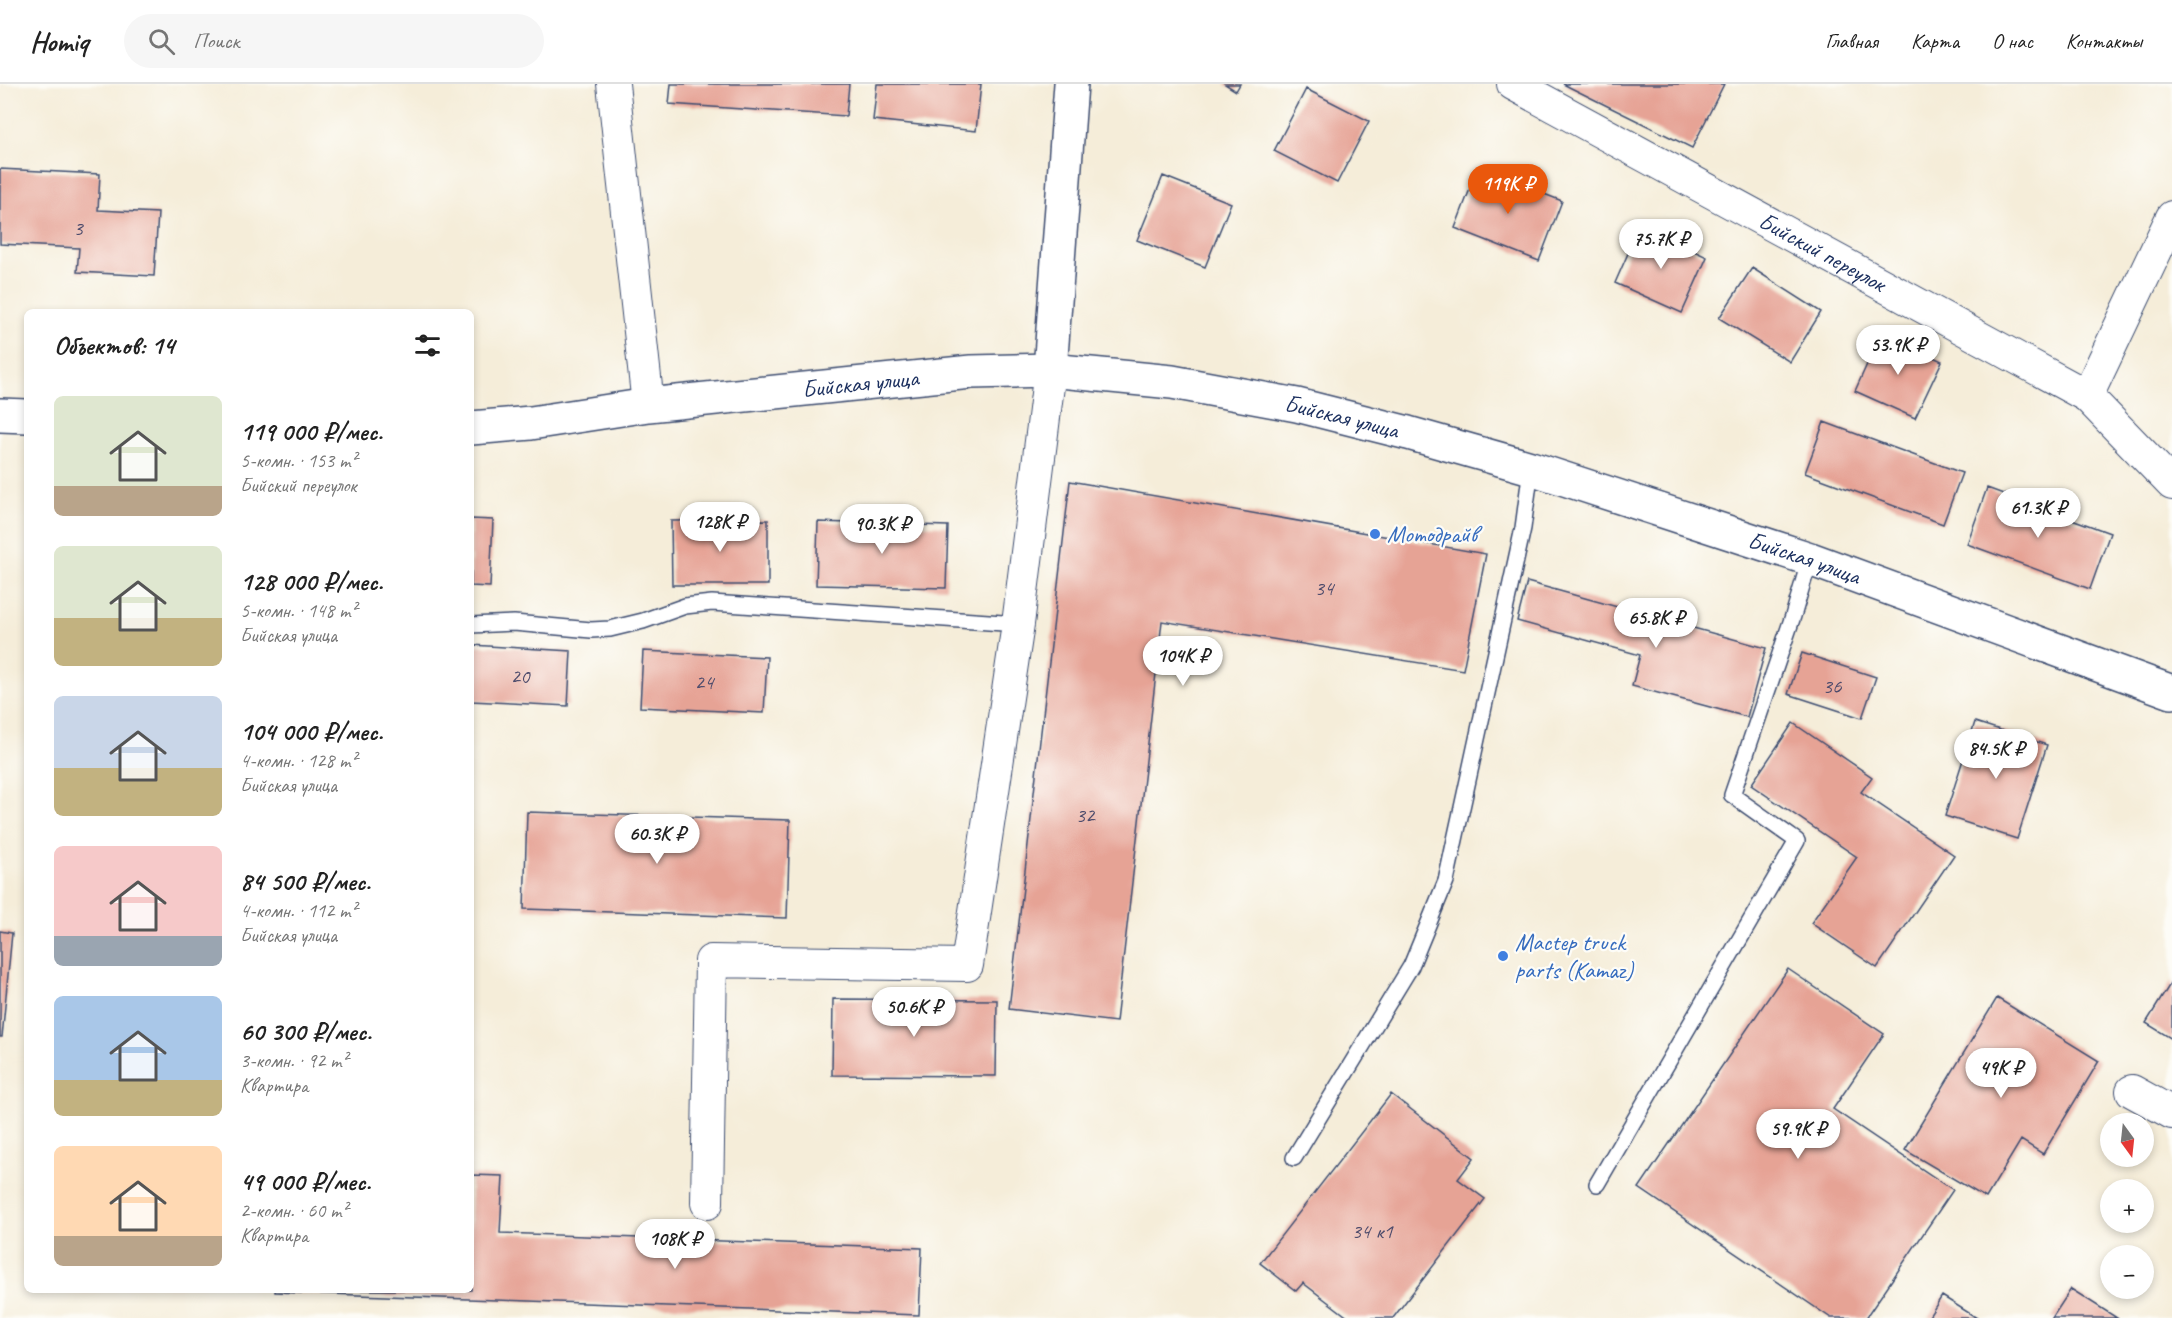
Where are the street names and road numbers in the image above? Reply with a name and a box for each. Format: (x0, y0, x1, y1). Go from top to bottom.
street label: Бийский переулок (1754, 206, 1893, 300)
street label: Бийская улица (801, 362, 921, 404)
street label: Бийская улица (1282, 388, 1403, 445)
street label: Бийская улица (1744, 525, 1866, 592)

